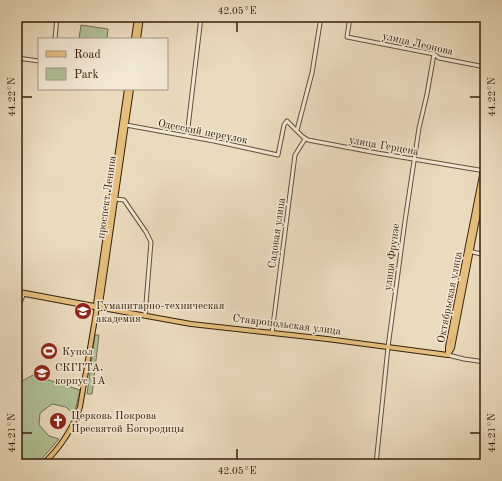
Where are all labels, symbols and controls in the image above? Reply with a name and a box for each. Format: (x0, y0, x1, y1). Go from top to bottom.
text: 42.05°E (218, 6, 256, 16)
street label: улица Леонова (381, 31, 455, 58)
legend (38, 38, 168, 90)
text: Road (74, 49, 101, 61)
text: Park (74, 69, 99, 81)
text: 44.22°N (7, 77, 17, 117)
text: 44.22°N (487, 77, 497, 117)
street label: Одесский переулок (157, 118, 249, 147)
street label: улица Герцена (348, 135, 420, 158)
street label: проспект Ленина (96, 154, 119, 240)
street label: Садовая улица (267, 197, 288, 269)
street label: улица Фрунзе (383, 223, 402, 291)
street label: Октябрьская улица (436, 250, 465, 344)
school or university icon: Гуманитарно-техническая академия (73, 301, 93, 321)
place label: Гуманитарно-техническая академия (96, 301, 225, 325)
street label: Ставропольская улица (232, 313, 342, 338)
sports icon: Купол (39, 341, 59, 361)
place label: Купол (62, 347, 93, 358)
school or university icon: СКГГТА, корпус 1А (32, 363, 52, 383)
place label: СКГГТА, корпус 1А (55, 363, 106, 387)
church icon: Церковь Покрова Пресвятой Богородицы (48, 411, 68, 431)
place label: Церковь Покрова Пресвятой Богородицы (71, 411, 184, 435)
text: 44.21°N (7, 413, 17, 453)
text: 44.21°N (487, 413, 497, 453)
text: 42.05°E (218, 466, 256, 476)

